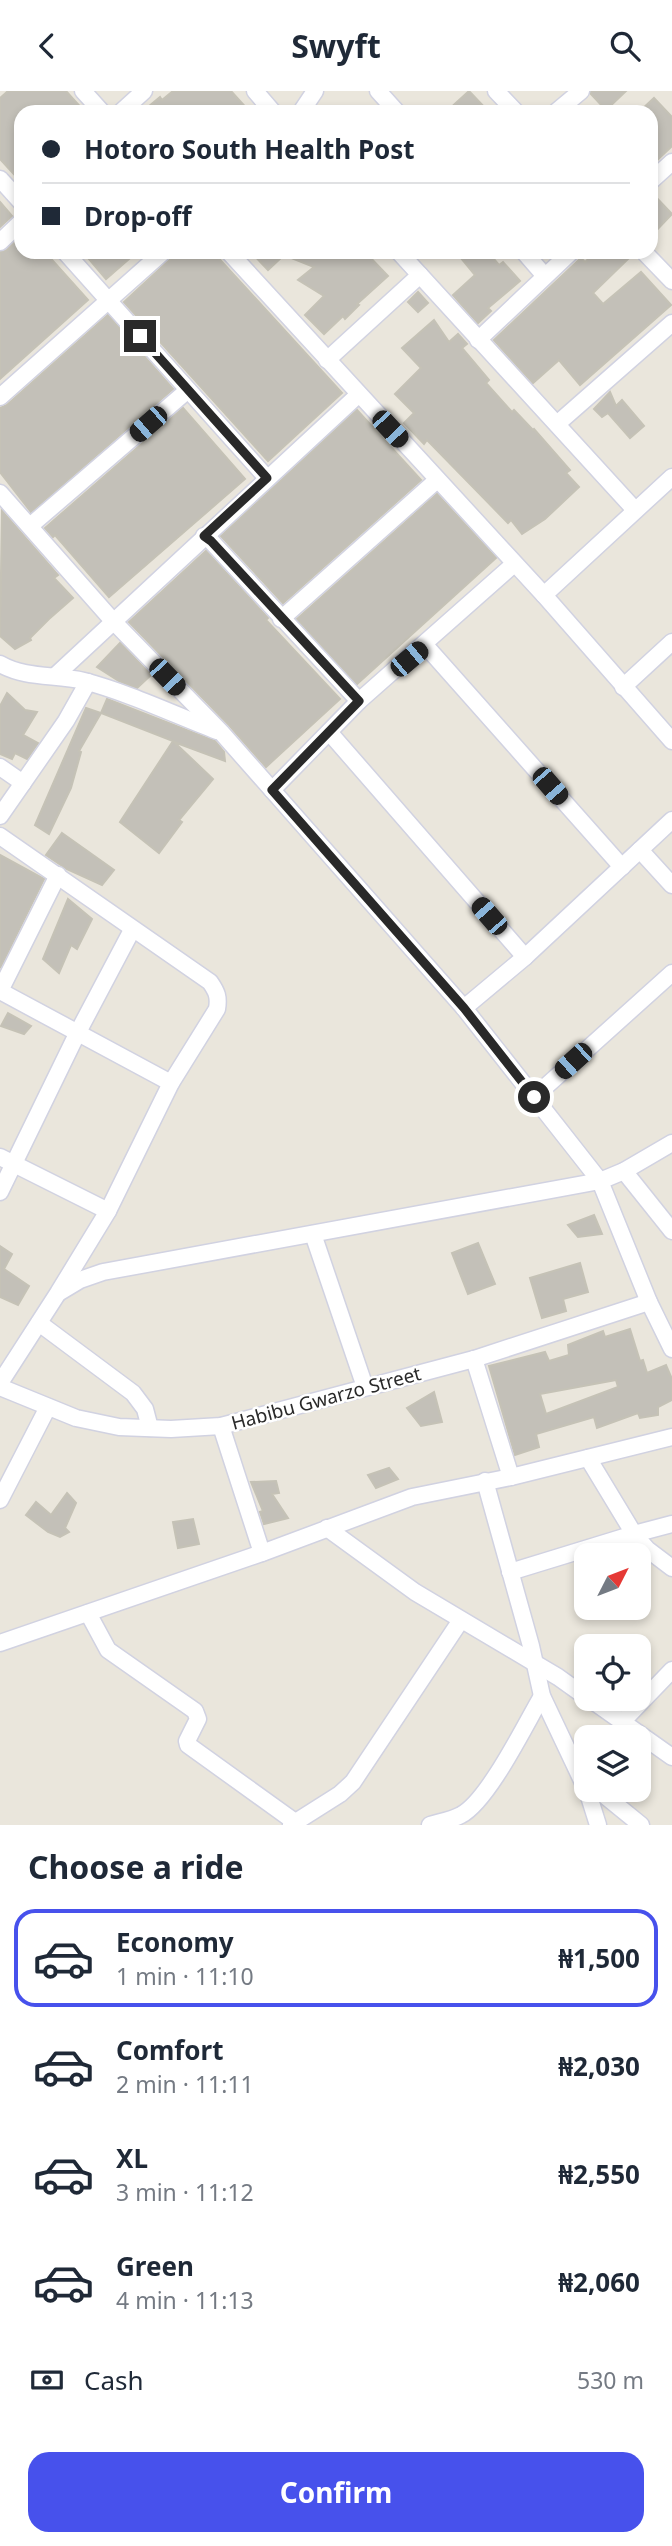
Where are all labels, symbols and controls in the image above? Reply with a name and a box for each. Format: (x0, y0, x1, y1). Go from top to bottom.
text: Swyft (291, 24, 381, 67)
icon: back (28, 27, 66, 65)
icon: search (606, 27, 644, 65)
text: Hotoro South Health Post (84, 131, 415, 167)
text: Drop-off (84, 198, 191, 234)
route end (124, 320, 156, 352)
car (126, 402, 171, 446)
car (368, 406, 413, 452)
car (387, 637, 432, 681)
car (145, 655, 190, 699)
car (529, 763, 572, 809)
car (468, 893, 511, 939)
car (551, 1039, 596, 1083)
route start (518, 1081, 550, 1113)
street label: Habibu Gwarzo Street (228, 1360, 424, 1436)
north arrow (574, 1543, 651, 1621)
map controls (574, 1543, 651, 1802)
button: locate (574, 1634, 651, 1711)
button: layers (574, 1725, 651, 1802)
text: Choose a ride (28, 1845, 244, 1888)
text: Economy (116, 1924, 234, 1960)
icon: car (32, 1927, 95, 1990)
text: ₦1,500 (558, 1940, 640, 1976)
text: 1 min · 11:10 (116, 1960, 254, 1992)
text: Comfort (116, 2032, 224, 2068)
icon: car (32, 2035, 95, 2098)
text: ₦2,030 (558, 2048, 640, 2084)
text: 2 min · 11:11 (116, 2068, 254, 2100)
text: XL (116, 2140, 148, 2176)
icon: car (32, 2143, 95, 2206)
text: ₦2,550 (558, 2156, 640, 2192)
text: 3 min · 11:12 (116, 2176, 254, 2208)
text: Green (116, 2248, 194, 2284)
icon: car (32, 2251, 95, 2314)
text: ₦2,060 (558, 2264, 640, 2300)
text: 4 min · 11:13 (116, 2284, 254, 2316)
icon: cash (28, 2361, 66, 2399)
text: Cash (84, 2362, 144, 2398)
text: 530 m (577, 2364, 644, 2396)
button: Confirm (28, 2452, 644, 2532)

